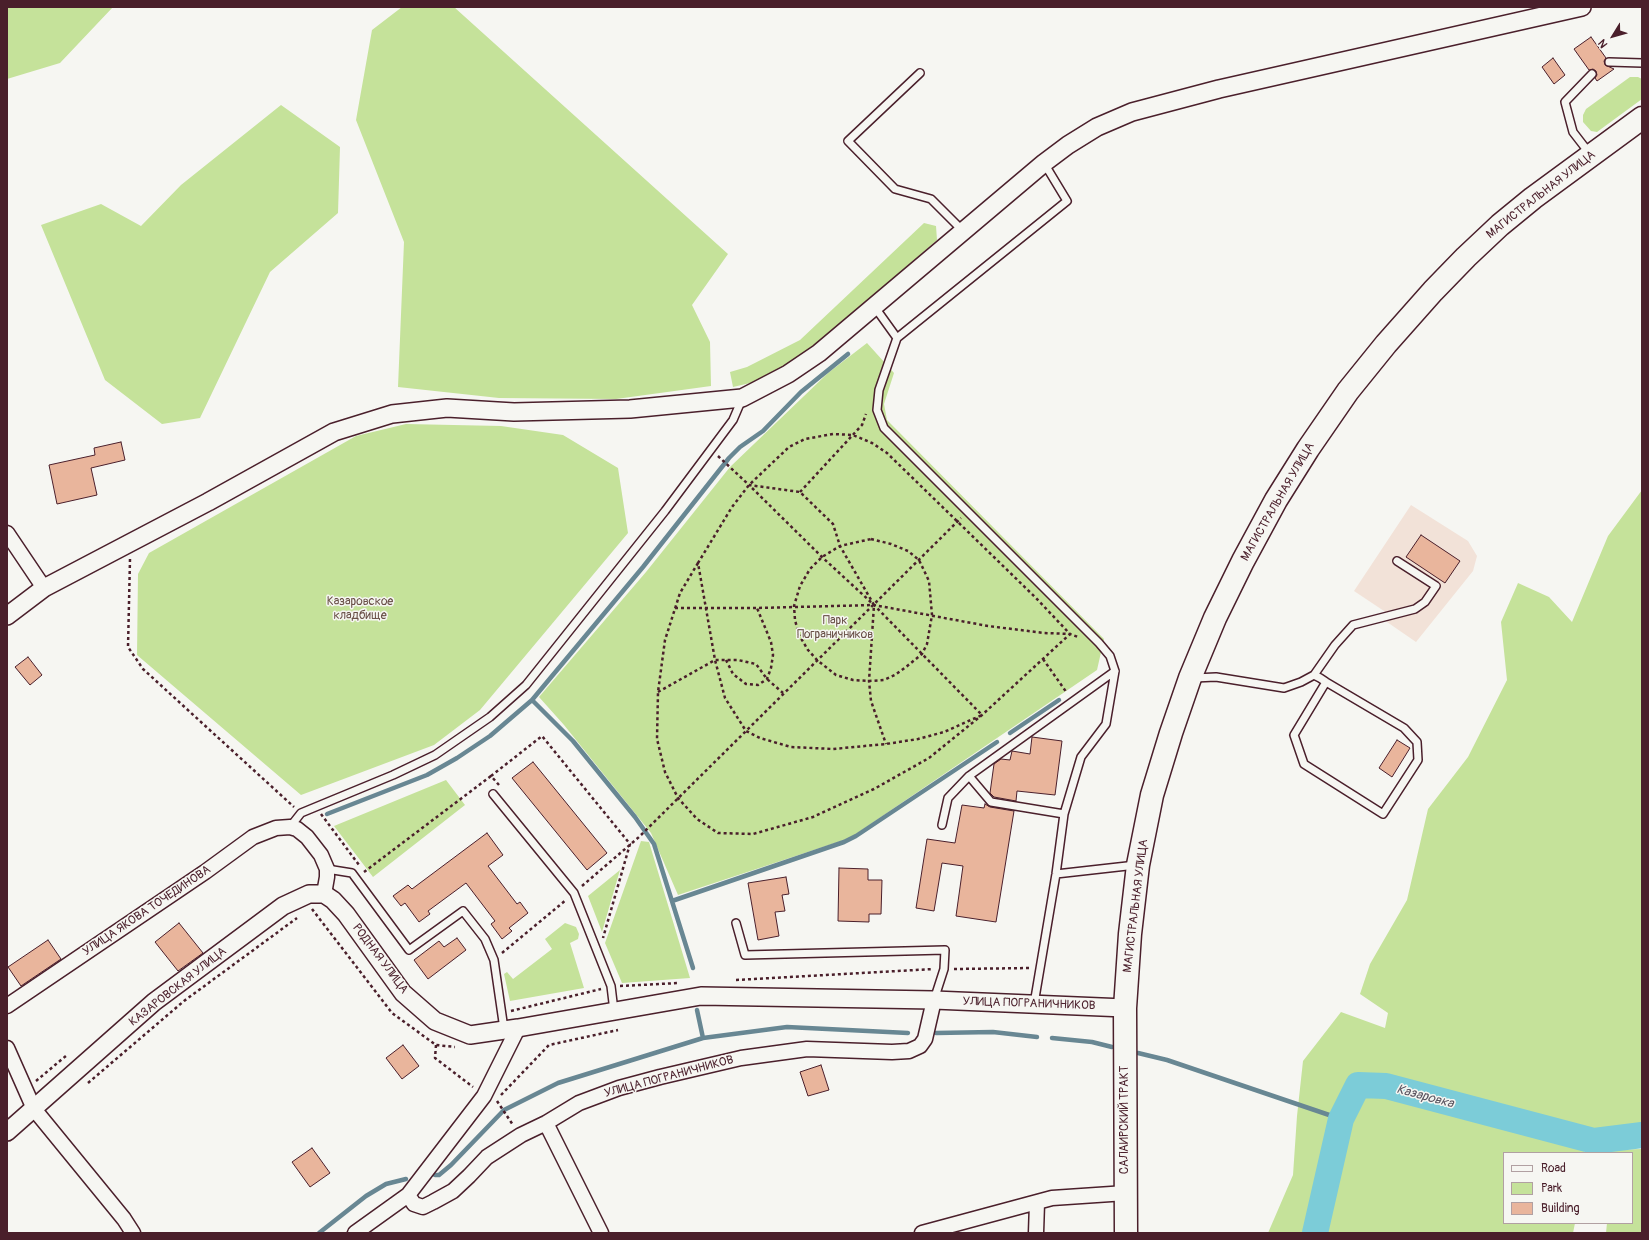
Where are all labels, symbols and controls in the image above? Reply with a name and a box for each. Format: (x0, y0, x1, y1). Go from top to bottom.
north arrow (1593, 16, 1633, 56)
text: N (1596, 37, 1610, 50)
street label: МАГИСТРАЛЬНАЯ УЛИЦА (1484, 148, 1598, 242)
street label: МАГИСТРАЛЬНАЯ УЛИЦА (1238, 440, 1318, 564)
park label: Казаровское кладбище (327, 595, 393, 623)
park label: Парк Пограничников (797, 614, 873, 642)
street label: МАГИСТРАЛЬНАЯ УЛИЦА (1121, 838, 1151, 974)
street label: УЛИЦА ЯКОВА ТОЧЕДИНОВА (80, 863, 214, 959)
street label: РОДНАЯ УЛИЦА (349, 921, 411, 997)
street label: КАЗАРОВСКАЯ УЛИЦА (126, 945, 230, 1029)
street label: УЛИЦА ПОГРАНИЧНИКОВ (962, 994, 1096, 1014)
street label: УЛИЦА ПОГРАНИЧНИКОВ (603, 1053, 735, 1101)
street label: САЛАИРСКИЙ ТРАКТ (1118, 1066, 1132, 1174)
water label: Казаровка (1395, 1082, 1455, 1112)
legend (1503, 1152, 1633, 1224)
text: Road (1541, 1161, 1566, 1176)
text: Park (1541, 1181, 1562, 1196)
text: Building (1541, 1201, 1580, 1216)

